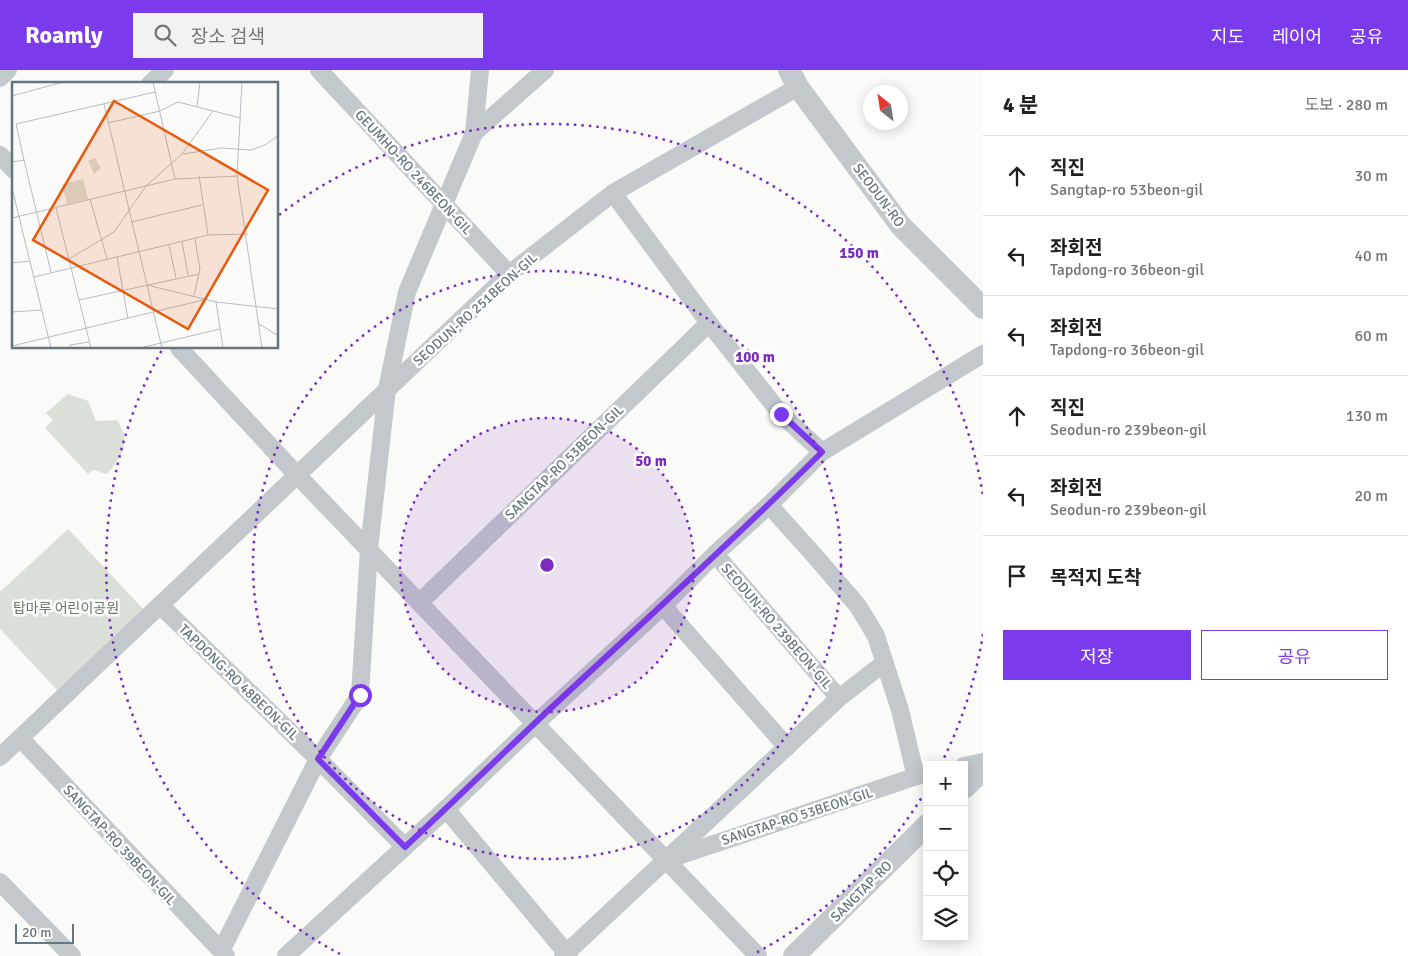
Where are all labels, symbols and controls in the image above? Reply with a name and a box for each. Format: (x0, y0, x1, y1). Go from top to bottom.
search box (133, 13, 483, 58)
text: Roamly (25, 20, 103, 50)
icon: search (151, 21, 179, 49)
text: 장소 검색 (191, 25, 265, 49)
text: 지도 (1211, 26, 1244, 48)
text: 레이어 (1272, 26, 1322, 48)
text: 공유 (1350, 26, 1383, 48)
inset map (12, 82, 279, 349)
north arrow (863, 85, 908, 130)
text: 4 분 (1003, 92, 1038, 118)
text: 도보 · 280 m (1304, 95, 1388, 115)
street label: GEUMHO-RO 246BEON-GIL (351, 106, 476, 238)
text: 직진 (1050, 156, 1085, 180)
street label: SEODUN-RO (849, 160, 908, 230)
icon: ahead (1003, 162, 1031, 190)
text: 30 m (1354, 166, 1388, 186)
text: Sangtap-ro 53beon-gil (1050, 180, 1203, 200)
text: 좌회전 (1050, 236, 1102, 260)
icon: left (1003, 242, 1031, 270)
text: 150 m (839, 244, 879, 262)
text: 40 m (1354, 246, 1388, 266)
street label: SEODUN-RO 251BEON-GIL (410, 249, 541, 370)
text: Tapdong-ro 36beon-gil (1050, 260, 1204, 280)
text: 좌회전 (1050, 316, 1102, 340)
icon: left (1003, 322, 1031, 350)
text: 60 m (1354, 326, 1388, 346)
text: Tapdong-ro 36beon-gil (1050, 340, 1204, 360)
text: 100 m (735, 348, 775, 366)
text: 직진 (1050, 396, 1085, 420)
street label: SANGTAP-RO 53BEON-GIL (502, 401, 627, 523)
icon: ahead (1003, 402, 1031, 430)
route end (770, 403, 793, 426)
text: 130 m (1346, 406, 1388, 426)
text: Seodun-ro 239beon-gil (1050, 420, 1207, 440)
text: 50 m (635, 452, 667, 470)
text: 좌회전 (1050, 476, 1102, 500)
icon: left (1003, 482, 1031, 510)
text: 20 m (1354, 486, 1388, 506)
text: Seodun-ro 239beon-gil (1050, 500, 1207, 520)
centre of rings (538, 556, 556, 574)
street label: SEODUN-RO 239BEON-GIL (717, 560, 836, 693)
icon: arrive (1003, 562, 1031, 590)
text: 목적지 도착 (1050, 566, 1142, 590)
park label: 탑마루 어린이공원 (13, 600, 119, 617)
street label: TAPDONG-RO 48BEON-GIL (175, 621, 302, 744)
button: 저장 (1003, 630, 1191, 680)
button: 공유 (1201, 630, 1388, 680)
route start (349, 684, 372, 707)
map controls (923, 761, 968, 941)
button: + (923, 761, 968, 806)
street label: SANGTAP-RO 39BEON-GIL (60, 782, 180, 909)
street label: SANGTAP-RO 53BEON-GIL (719, 784, 875, 849)
button: − (923, 806, 968, 851)
button: locate (923, 851, 968, 896)
street label: SANGTAP-RO (827, 857, 896, 926)
button: layers (923, 896, 968, 941)
scale bar (15, 921, 74, 944)
text: 20 m (22, 924, 51, 941)

